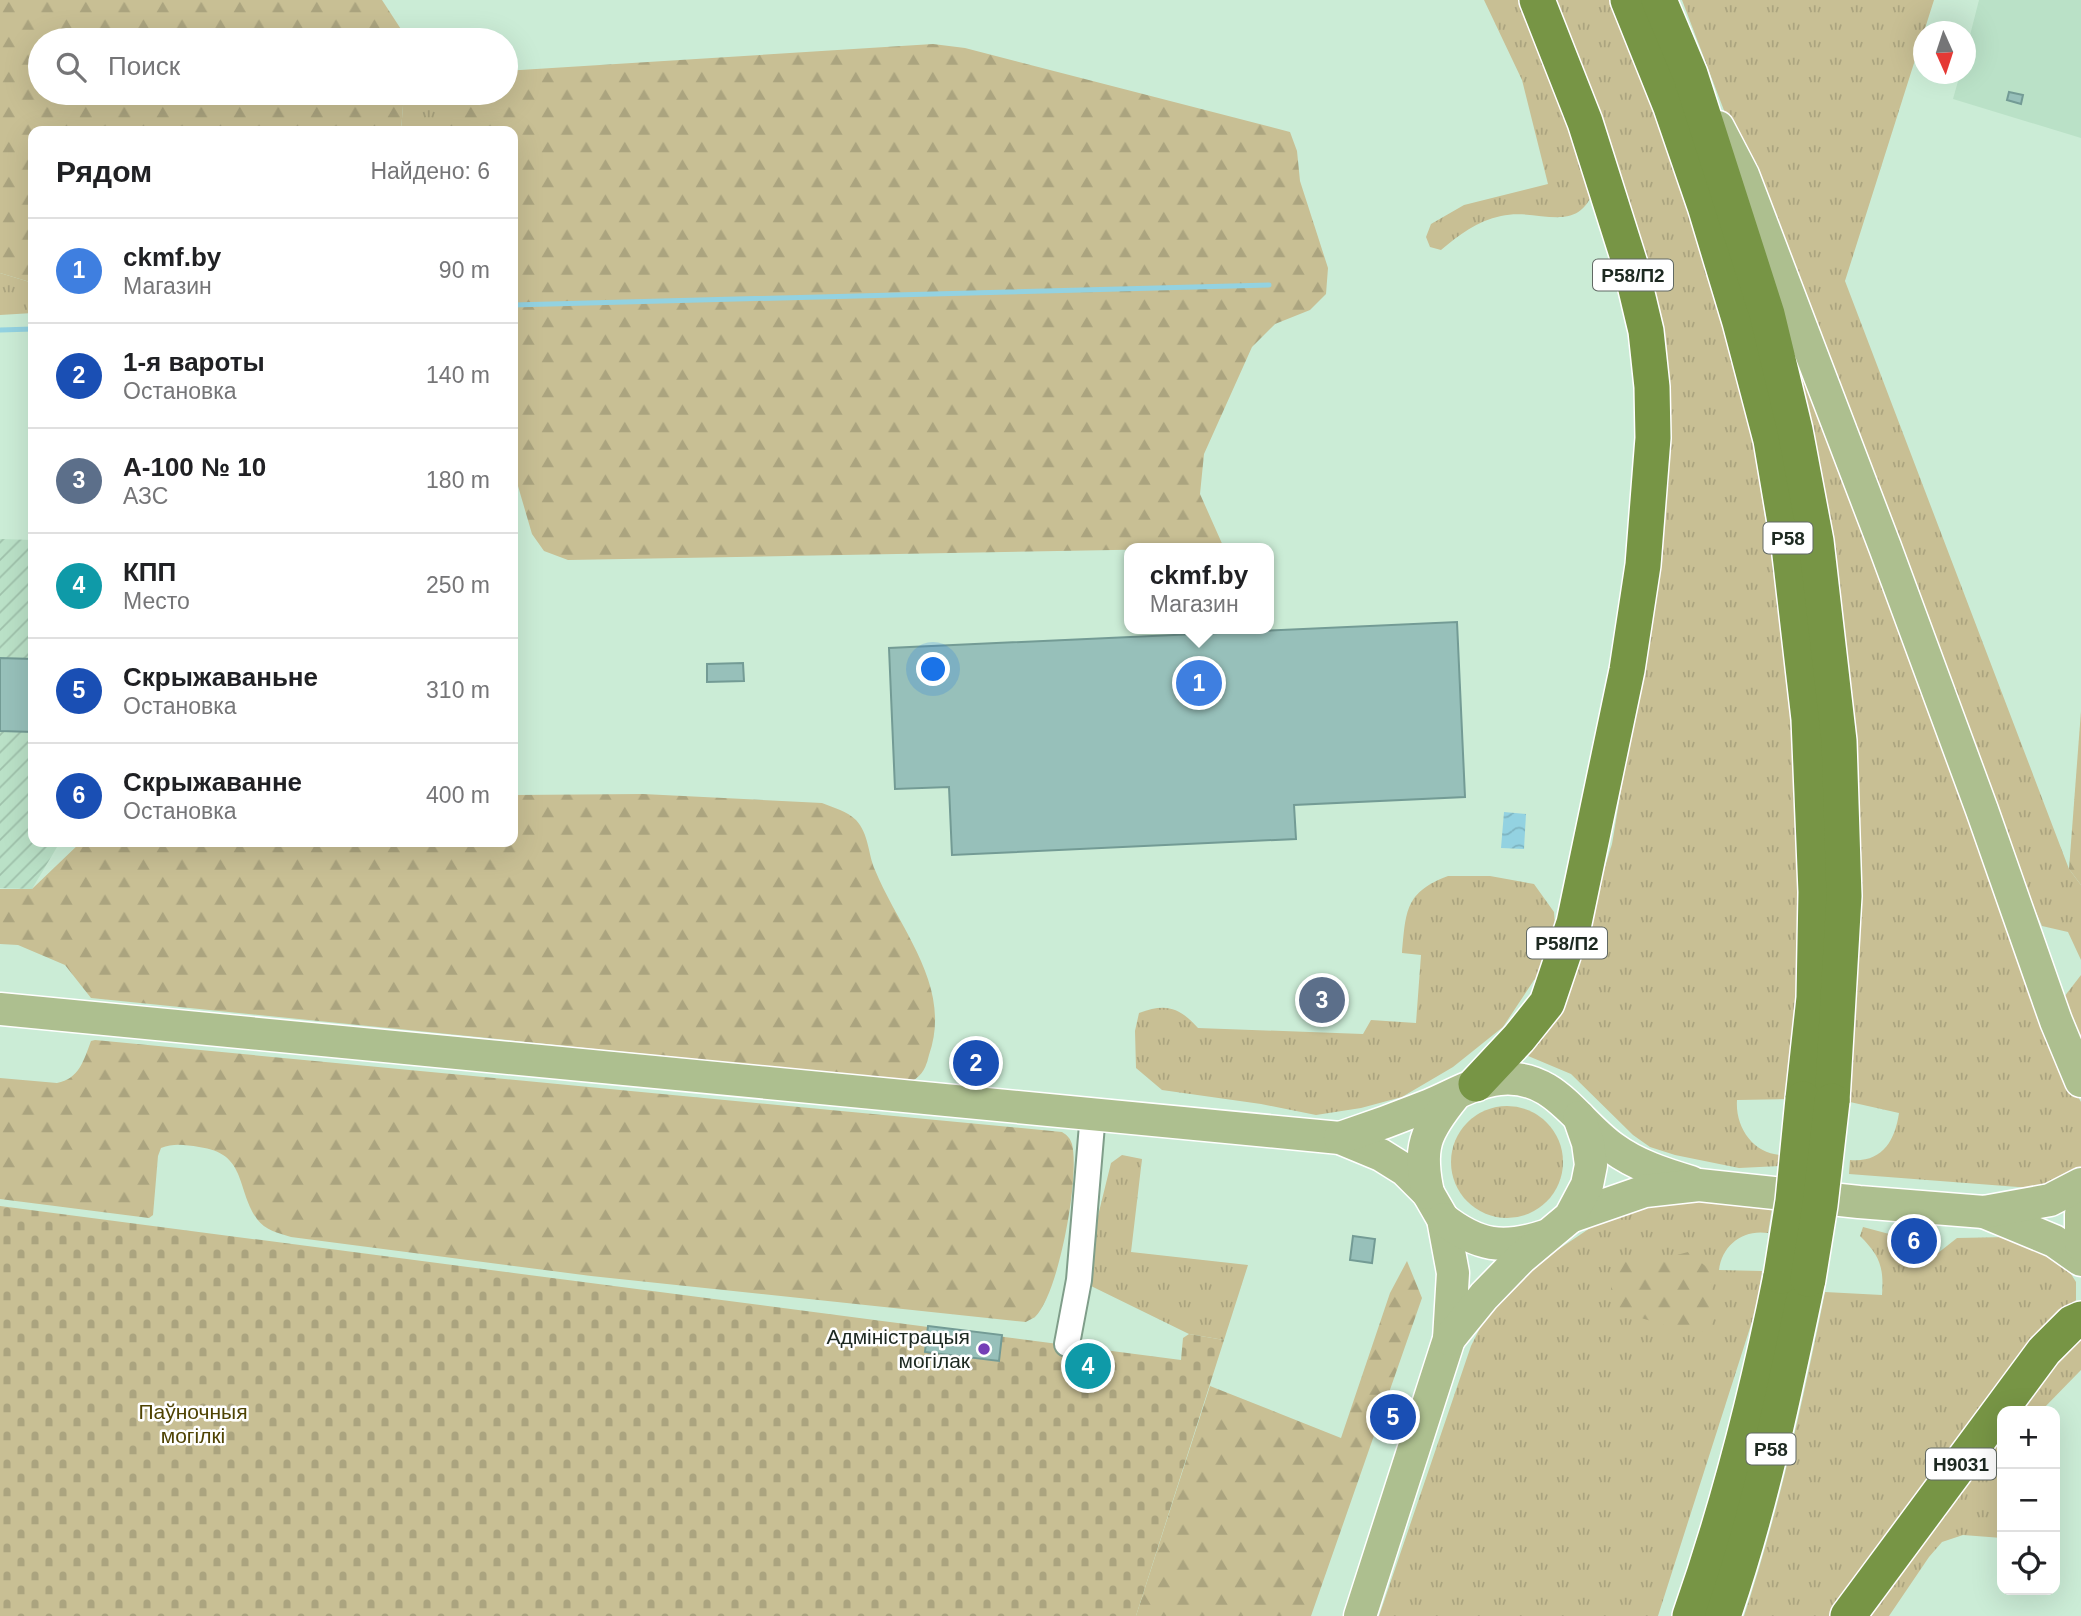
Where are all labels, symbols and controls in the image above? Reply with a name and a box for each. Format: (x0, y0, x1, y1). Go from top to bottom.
north arrow (1913, 21, 1976, 84)
search box (28, 28, 518, 105)
icon: search (52, 48, 90, 86)
text: Поиск (108, 51, 180, 81)
text: Рядом (56, 155, 152, 188)
text: Найдено: 6 (370, 158, 490, 184)
text: ckmf.by (123, 242, 221, 272)
text: 1 (73, 257, 85, 283)
text: 90 m (439, 257, 490, 283)
road number: Р58/П2 (1593, 260, 1673, 290)
text: Магазин (123, 273, 212, 299)
text: 1-я вароты (123, 347, 265, 377)
text: 2 (73, 362, 85, 388)
text: 140 m (426, 362, 490, 388)
text: Остановка (123, 378, 237, 404)
text: А-100 № 10 (123, 452, 266, 482)
text: 3 (73, 467, 85, 493)
text: 180 m (426, 467, 490, 493)
text: АЗС (123, 483, 168, 509)
road number: Р58 (1764, 523, 1812, 554)
popup (1124, 543, 1274, 634)
text: КПП (123, 557, 176, 587)
text: ckmf.by (1150, 560, 1248, 590)
text: 4 (73, 572, 85, 598)
text: 250 m (426, 572, 490, 598)
text: Место (123, 588, 190, 614)
text: Магазин (1150, 591, 1239, 617)
your location (916, 652, 950, 686)
pin: 1 (1176, 657, 1222, 709)
text: Скрыжаваньне (123, 662, 318, 692)
text: 5 (73, 677, 85, 703)
text: 310 m (426, 677, 490, 703)
text: Остановка (123, 693, 237, 719)
text: Скрыжаванне (123, 767, 302, 797)
text: 6 (73, 782, 85, 808)
text: 400 m (426, 782, 490, 808)
text: Остановка (123, 798, 237, 824)
road number: Р58/П2 (1527, 928, 1607, 959)
pin: 3 (1299, 974, 1345, 1026)
pin: 2 (953, 1037, 999, 1089)
pin: 6 (1891, 1215, 1937, 1267)
place label: Адміністрацыя могілак (826, 1325, 971, 1372)
pin: 4 (1065, 1340, 1111, 1392)
marker: Адміністрацыя могілак (976, 1341, 992, 1357)
pin: 5 (1370, 1391, 1416, 1443)
park label: Паўночныя могілкі (138, 1400, 248, 1447)
map controls (1997, 1406, 2060, 1595)
button: + (1997, 1406, 2060, 1469)
road number: Р58 (1746, 1434, 1796, 1464)
road number: Н9031 (1926, 1448, 1996, 1480)
button: − (1997, 1469, 2060, 1532)
button: locate (1997, 1532, 2060, 1595)

